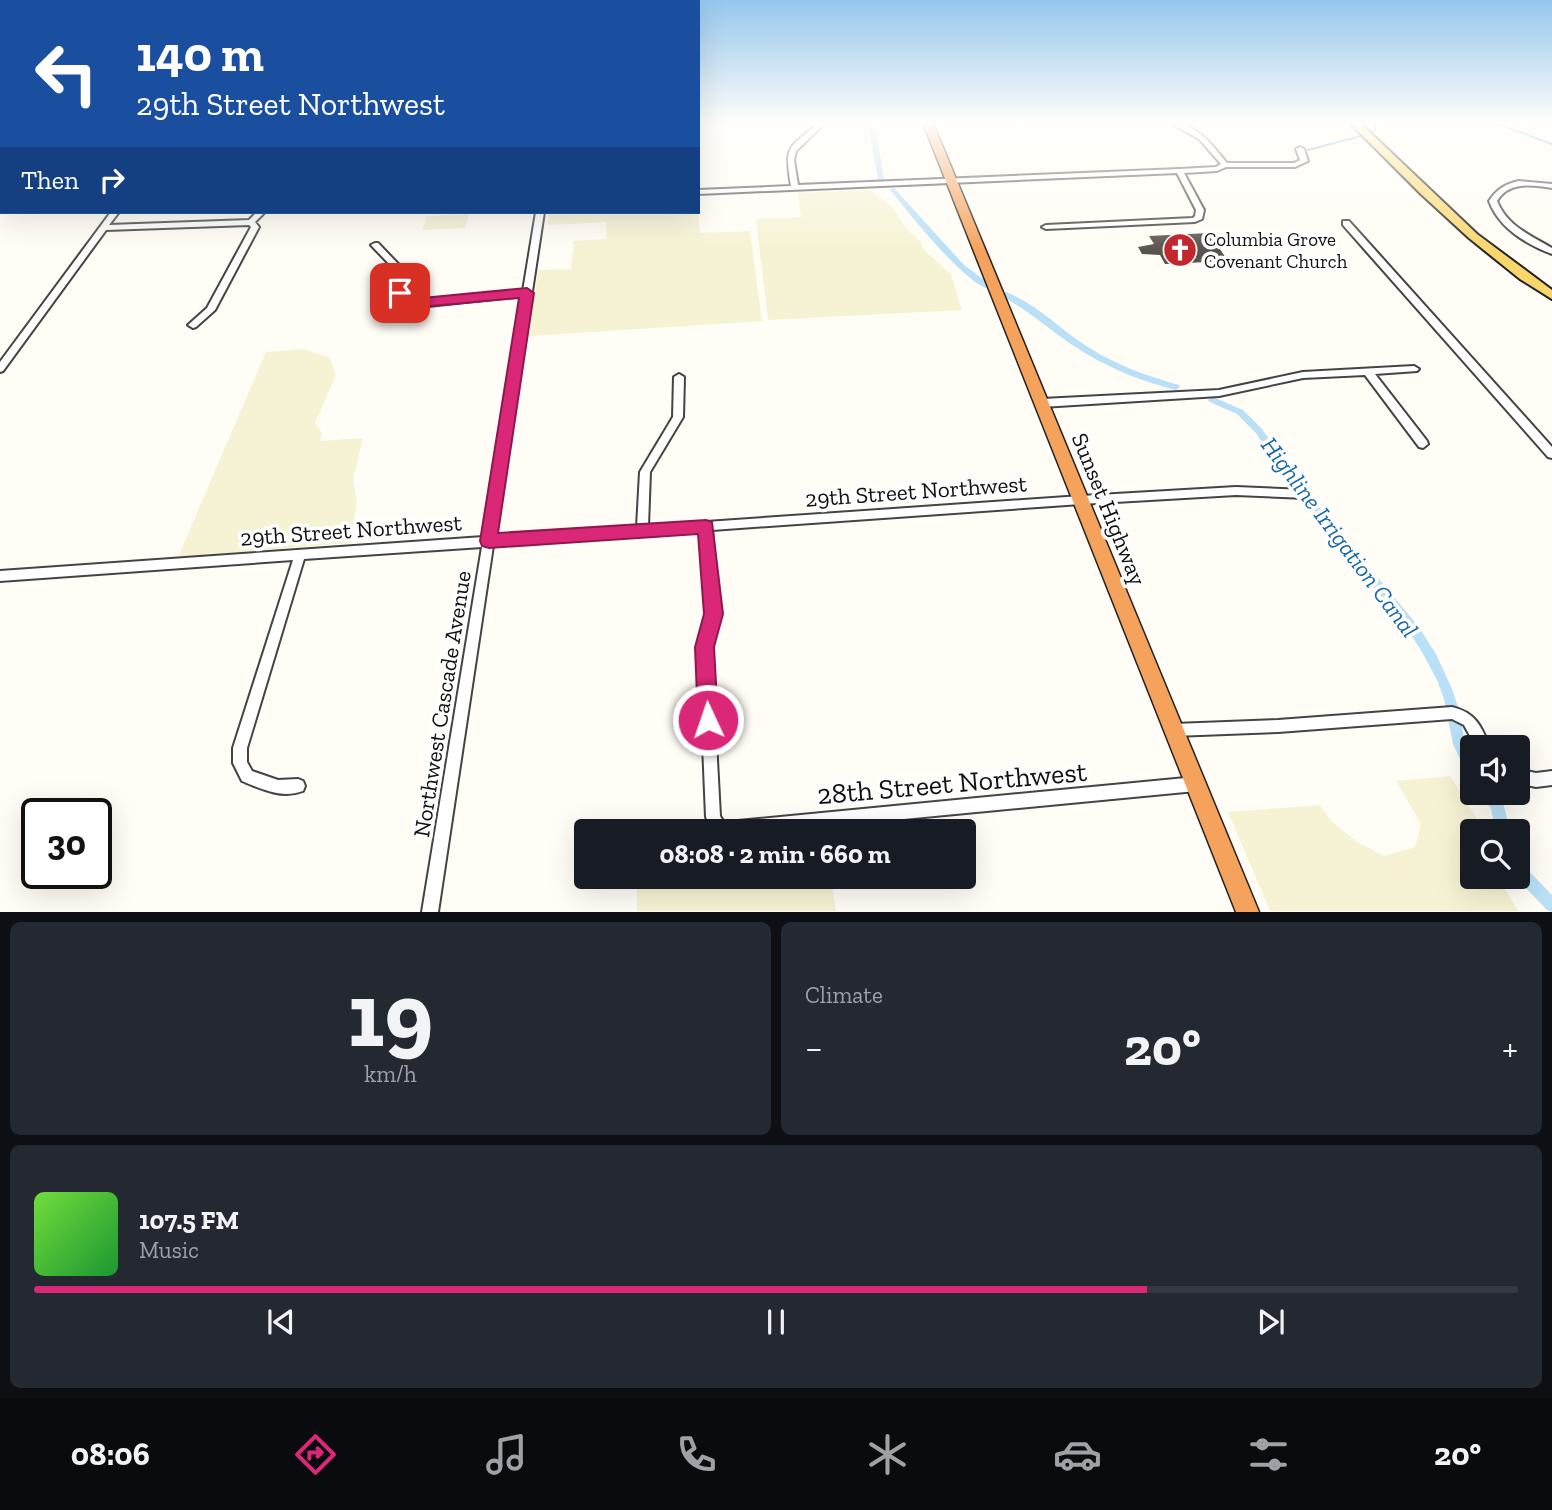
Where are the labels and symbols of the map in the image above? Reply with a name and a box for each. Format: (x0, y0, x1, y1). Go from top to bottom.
place label: Columbia Grove Covenant Church (1204, 228, 1348, 273)
church icon: Columbia Grove Covenant Church (1161, 231, 1199, 269)
pin (370, 263, 430, 323)
street label: Sunset Highway (1066, 429, 1152, 589)
water label: Highline Irrigation Canal (1255, 431, 1425, 643)
street label: 29th Street Northwest (804, 469, 1028, 513)
street label: 29th Street Northwest (239, 508, 463, 552)
street label: Northwest Cascade Avenue (407, 569, 477, 839)
position arrow (671, 683, 745, 757)
street label: 28th Street Northwest (816, 755, 1089, 811)
speed limit sign: 30 (21, 798, 112, 889)

